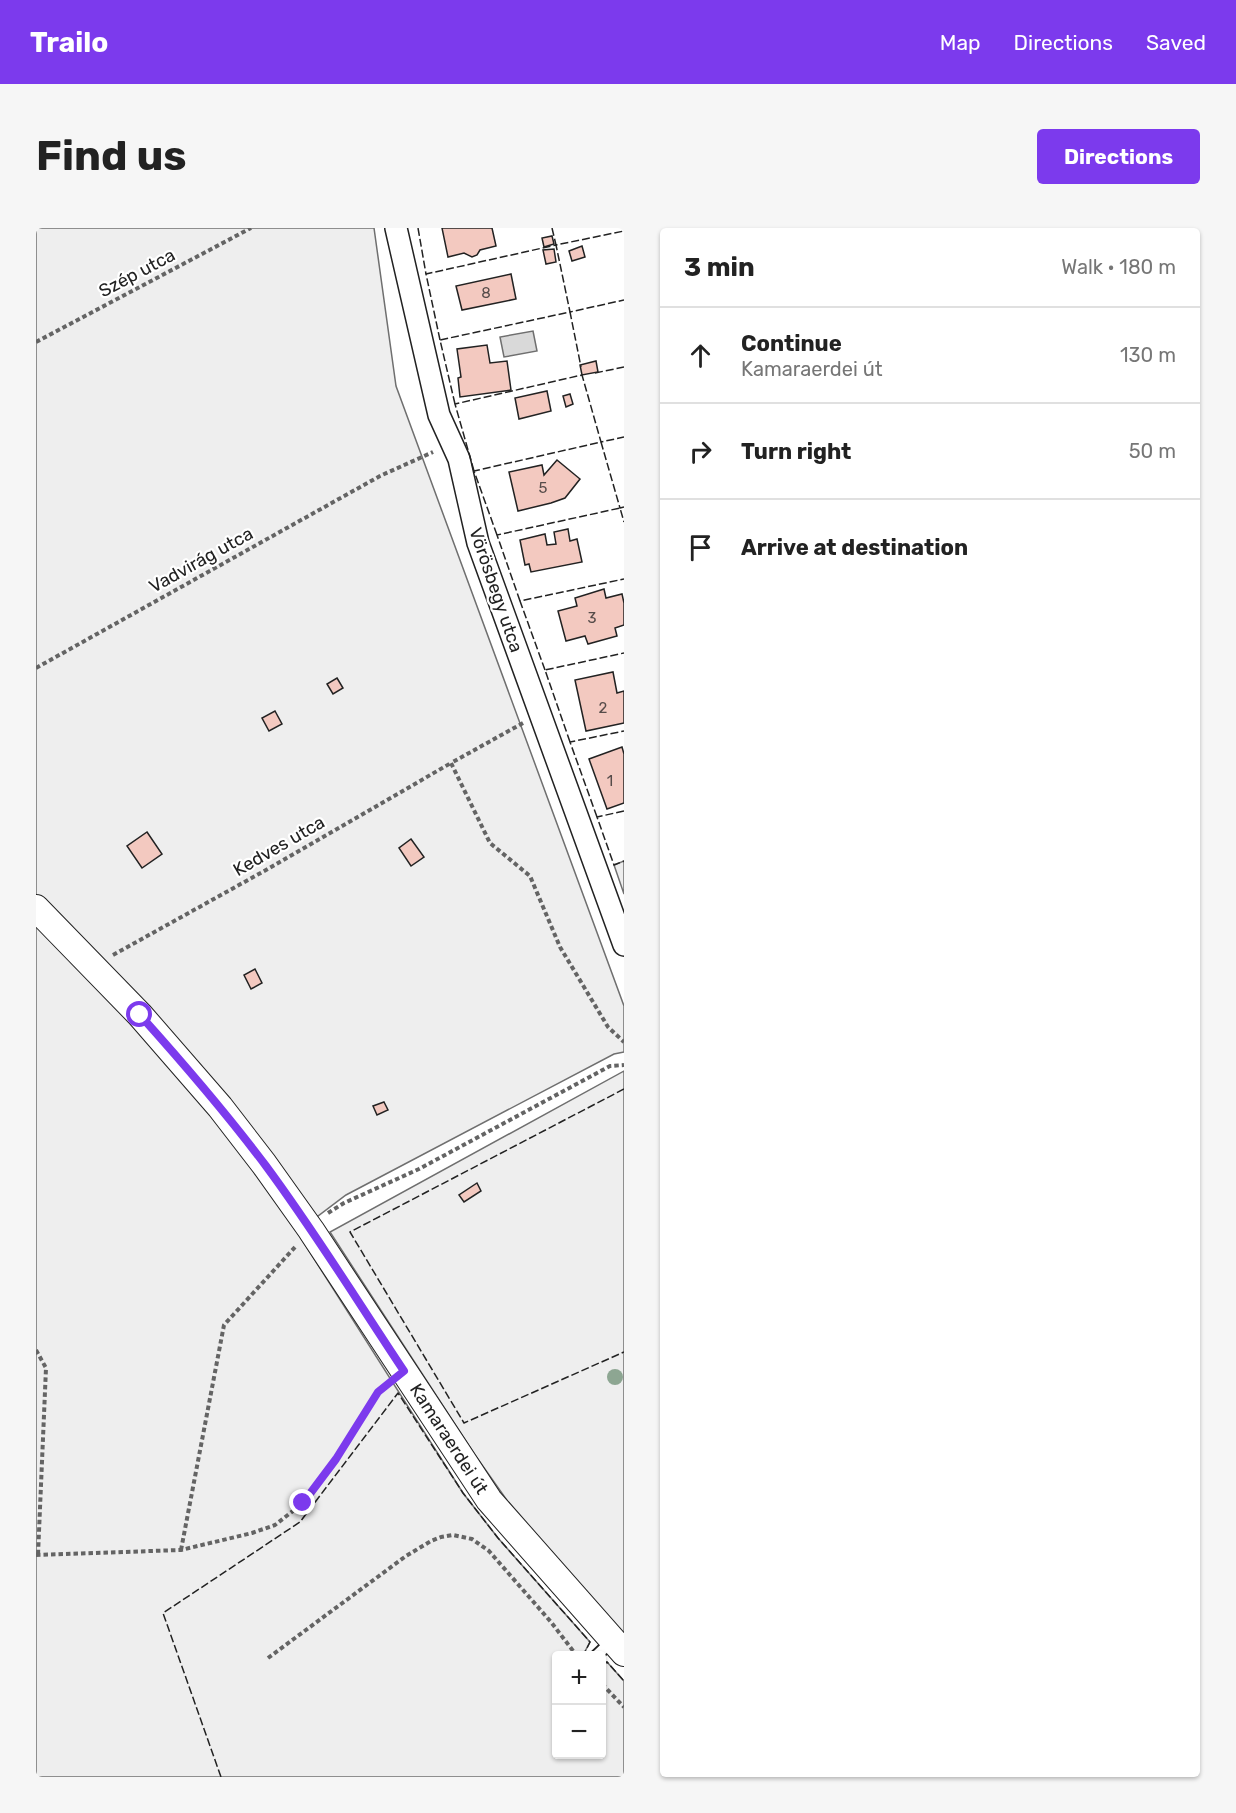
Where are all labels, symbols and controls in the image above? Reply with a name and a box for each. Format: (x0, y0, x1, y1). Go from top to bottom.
text: Trailo (30, 26, 108, 59)
text: Map (940, 30, 981, 55)
text: Directions (1014, 30, 1113, 55)
text: Saved (1146, 30, 1206, 55)
button: Directions (1037, 129, 1200, 184)
text: Find us (36, 131, 187, 181)
street label: Szép utca (95, 244, 179, 302)
text: 3 min (684, 252, 755, 283)
text: Walk · 180 m (1061, 255, 1176, 279)
house number: 8 (481, 284, 491, 302)
text: Continue (741, 330, 842, 357)
icon: ahead (684, 339, 717, 372)
text: 130 m (1120, 343, 1176, 367)
text: Kamaraerdei út (741, 357, 883, 381)
icon: right (684, 435, 717, 468)
text: Turn right (741, 438, 851, 465)
text: 50 m (1129, 439, 1176, 463)
house number: 5 (539, 479, 548, 497)
street label: Vadvirág utca (145, 522, 257, 598)
street label: Vörösbegy utca (464, 525, 528, 655)
icon: arrive (684, 531, 717, 564)
text: Arrive at destination (741, 534, 968, 561)
house number: 3 (587, 609, 597, 627)
house number: 2 (599, 699, 608, 717)
house number: 1 (607, 772, 613, 790)
street label: Kedves utca (229, 811, 329, 881)
route start (126, 1001, 152, 1027)
street label: Kamaraerdei út (405, 1380, 493, 1498)
route end (289, 1489, 315, 1515)
map controls (552, 1651, 606, 1759)
button: + (552, 1651, 606, 1705)
button: − (552, 1705, 606, 1759)

